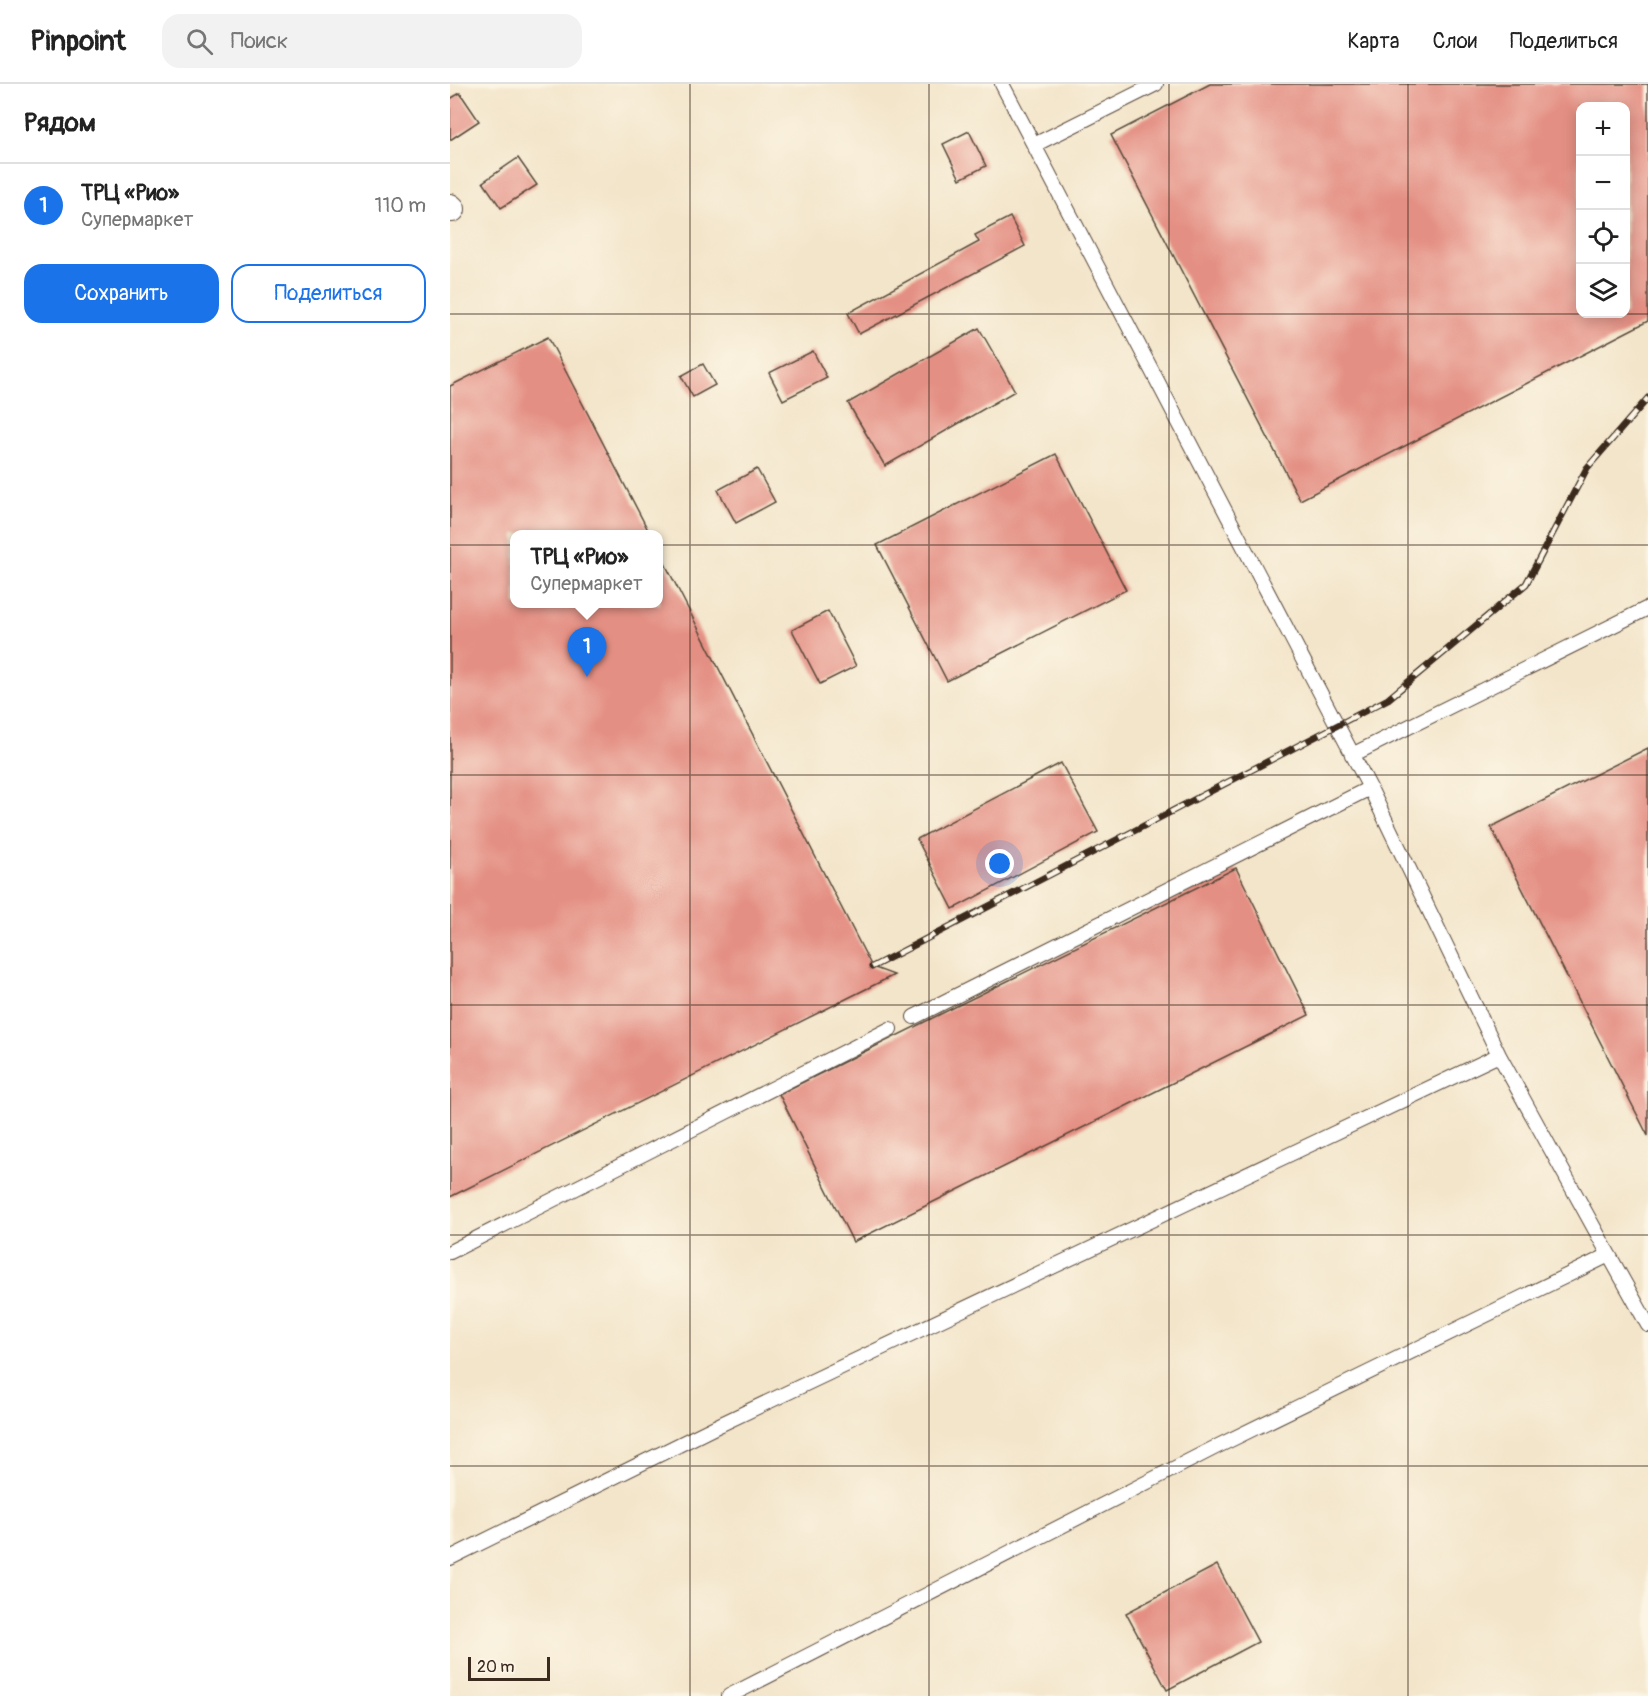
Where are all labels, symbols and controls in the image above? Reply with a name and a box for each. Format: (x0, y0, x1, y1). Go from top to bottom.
search box (162, 14, 582, 68)
text: Pinpoint (30, 24, 126, 59)
icon: search (183, 25, 216, 58)
text: Поиск (231, 27, 288, 55)
text: Карта (1347, 28, 1399, 55)
text: Слои (1432, 28, 1477, 55)
text: Поделиться (1510, 28, 1618, 55)
map controls (1576, 102, 1630, 318)
button: + (1576, 102, 1630, 156)
text: Рядом (24, 107, 96, 139)
button: − (1576, 156, 1630, 210)
text: ТРЦ «Рио» (81, 179, 179, 207)
text: 1 (40, 193, 47, 218)
text: 110 m (375, 193, 426, 218)
text: Супермаркет (81, 207, 193, 232)
button: locate (1576, 210, 1630, 264)
button: Сохранить (24, 264, 219, 323)
button: Поделиться (231, 264, 426, 323)
button: layers (1576, 264, 1630, 318)
popup (510, 530, 663, 608)
text: ТРЦ «Рио» (530, 543, 628, 571)
text: Супермаркет (530, 571, 643, 596)
pin: 1 (568, 628, 606, 677)
your location (985, 849, 1014, 878)
scale bar (468, 1654, 550, 1682)
text: 20 m (477, 1657, 515, 1677)

